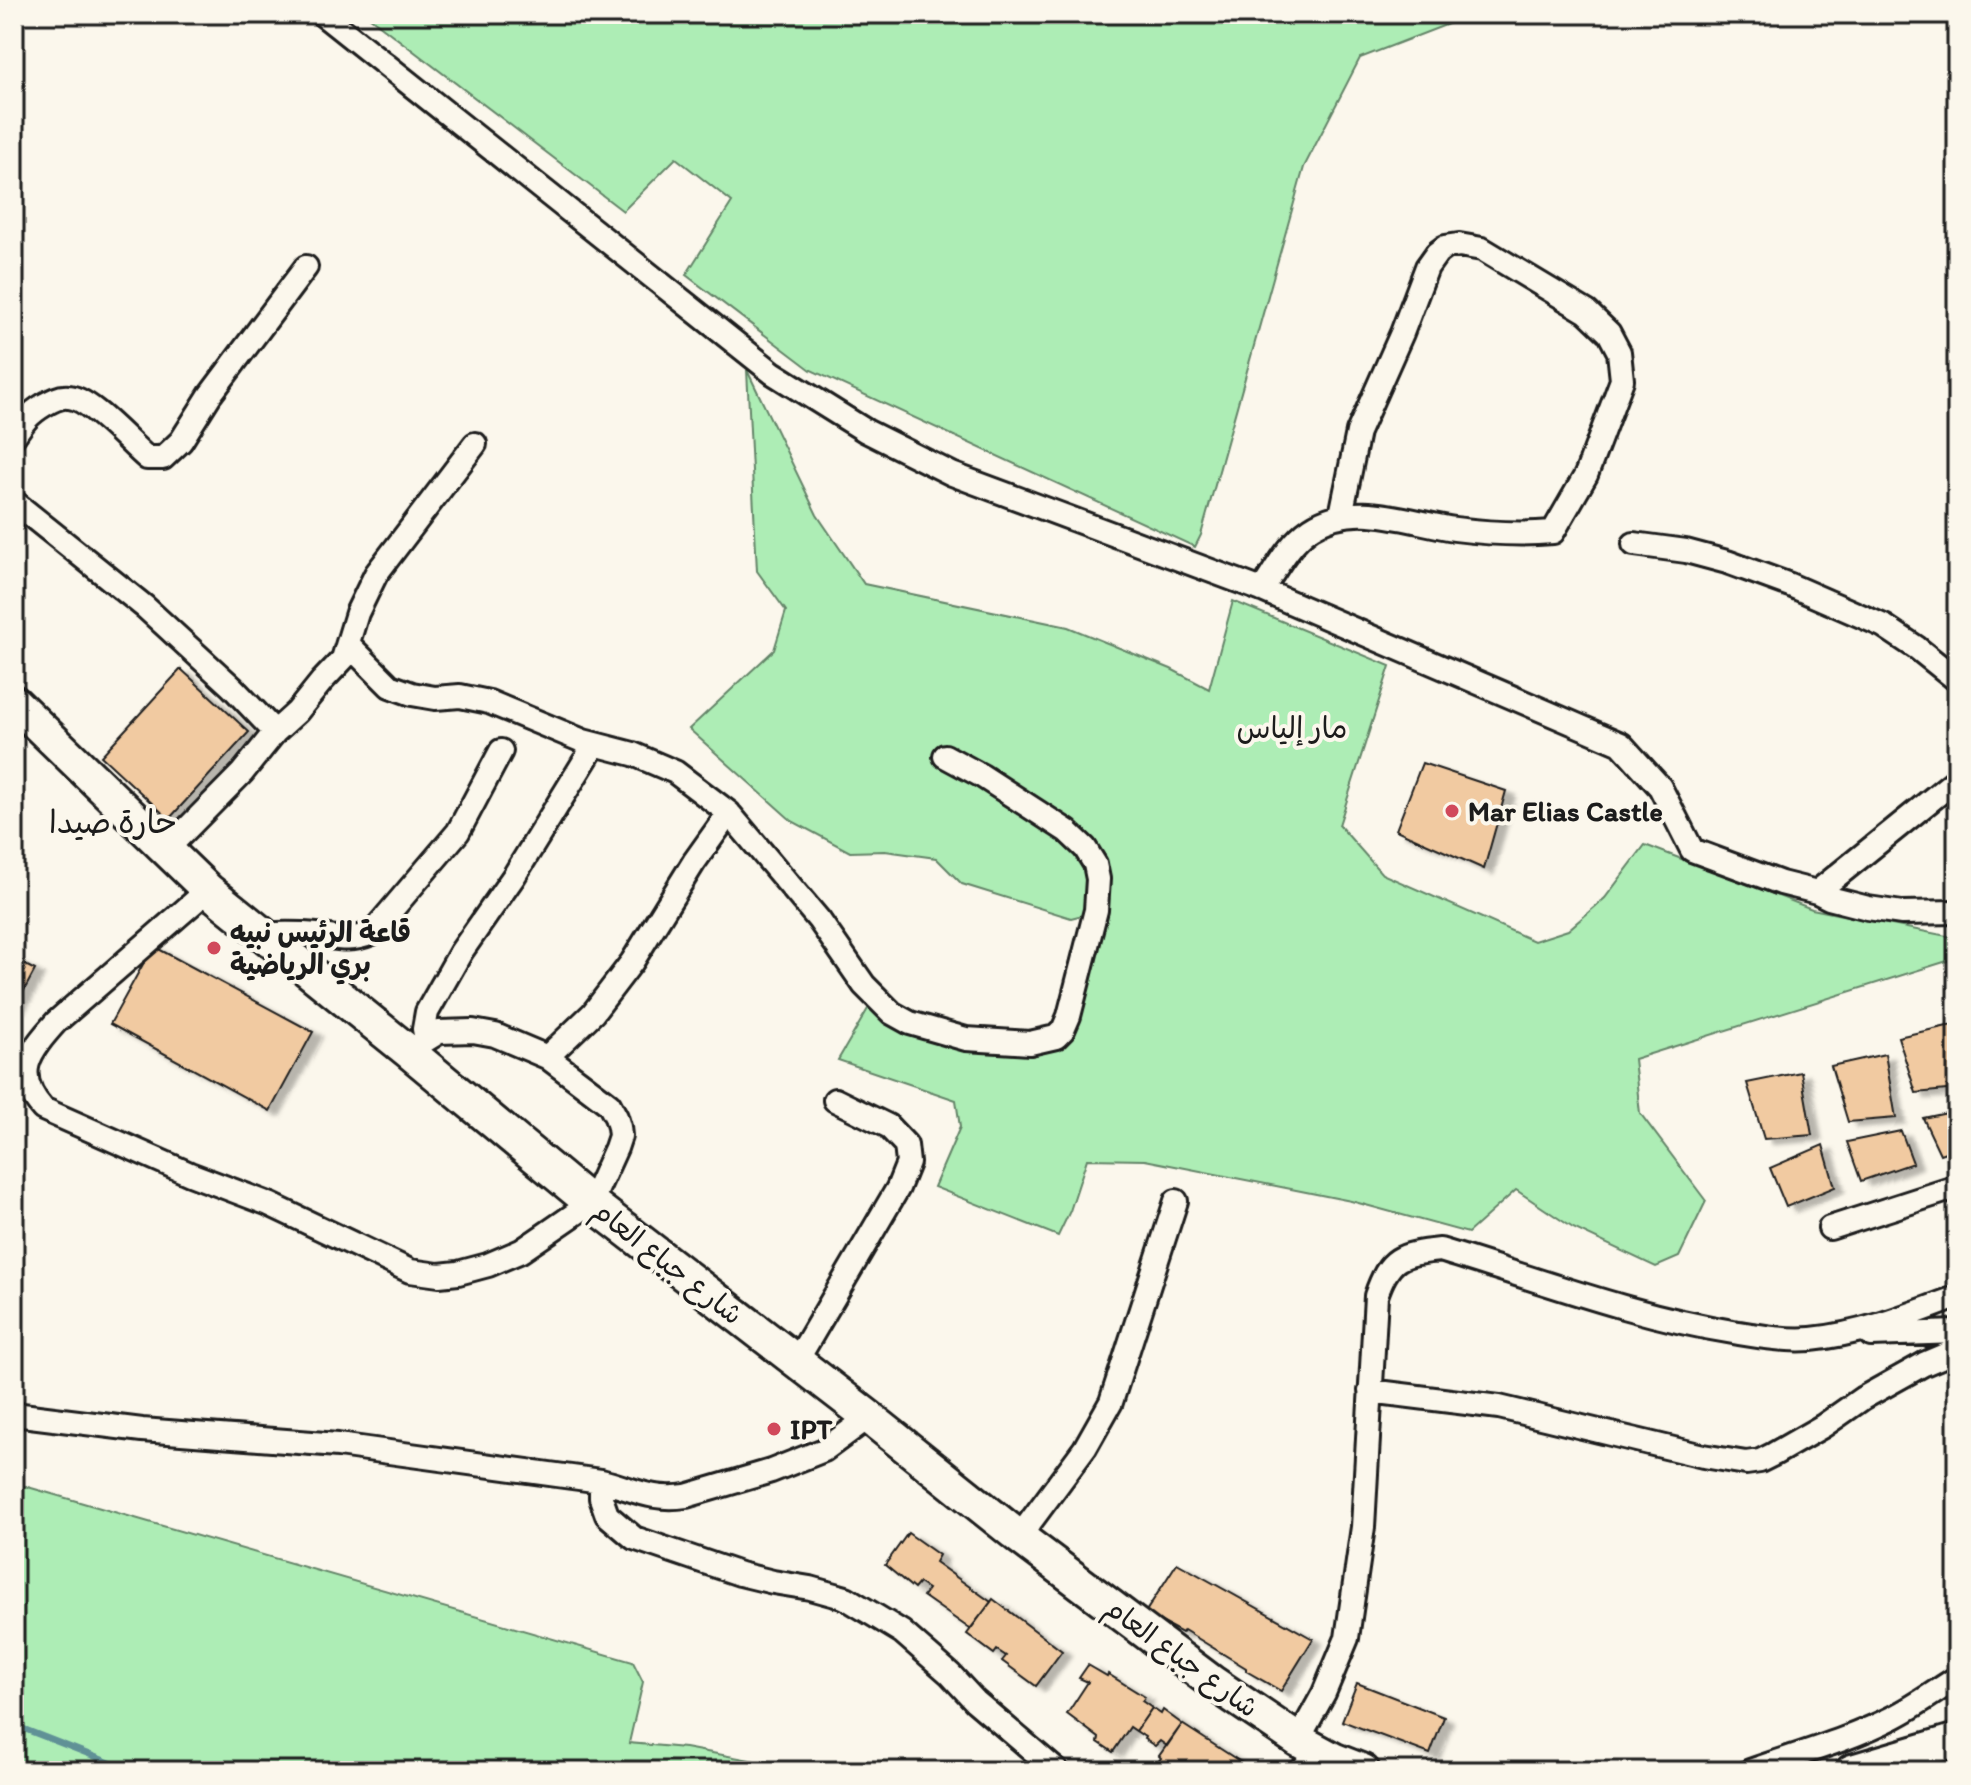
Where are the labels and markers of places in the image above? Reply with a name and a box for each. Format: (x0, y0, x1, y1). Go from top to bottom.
place label: Mar Elias Castle (1468, 794, 1663, 828)
marker: Mar Elias Castle (1443, 802, 1461, 820)
place label: قاعة الرئيس نبيه بري الرياضية (230, 915, 411, 985)
marker: قاعة الرئيس نبيه بري الرياضية (205, 939, 223, 957)
place label: IPT (790, 1412, 832, 1446)
marker: IPT (765, 1420, 783, 1438)

